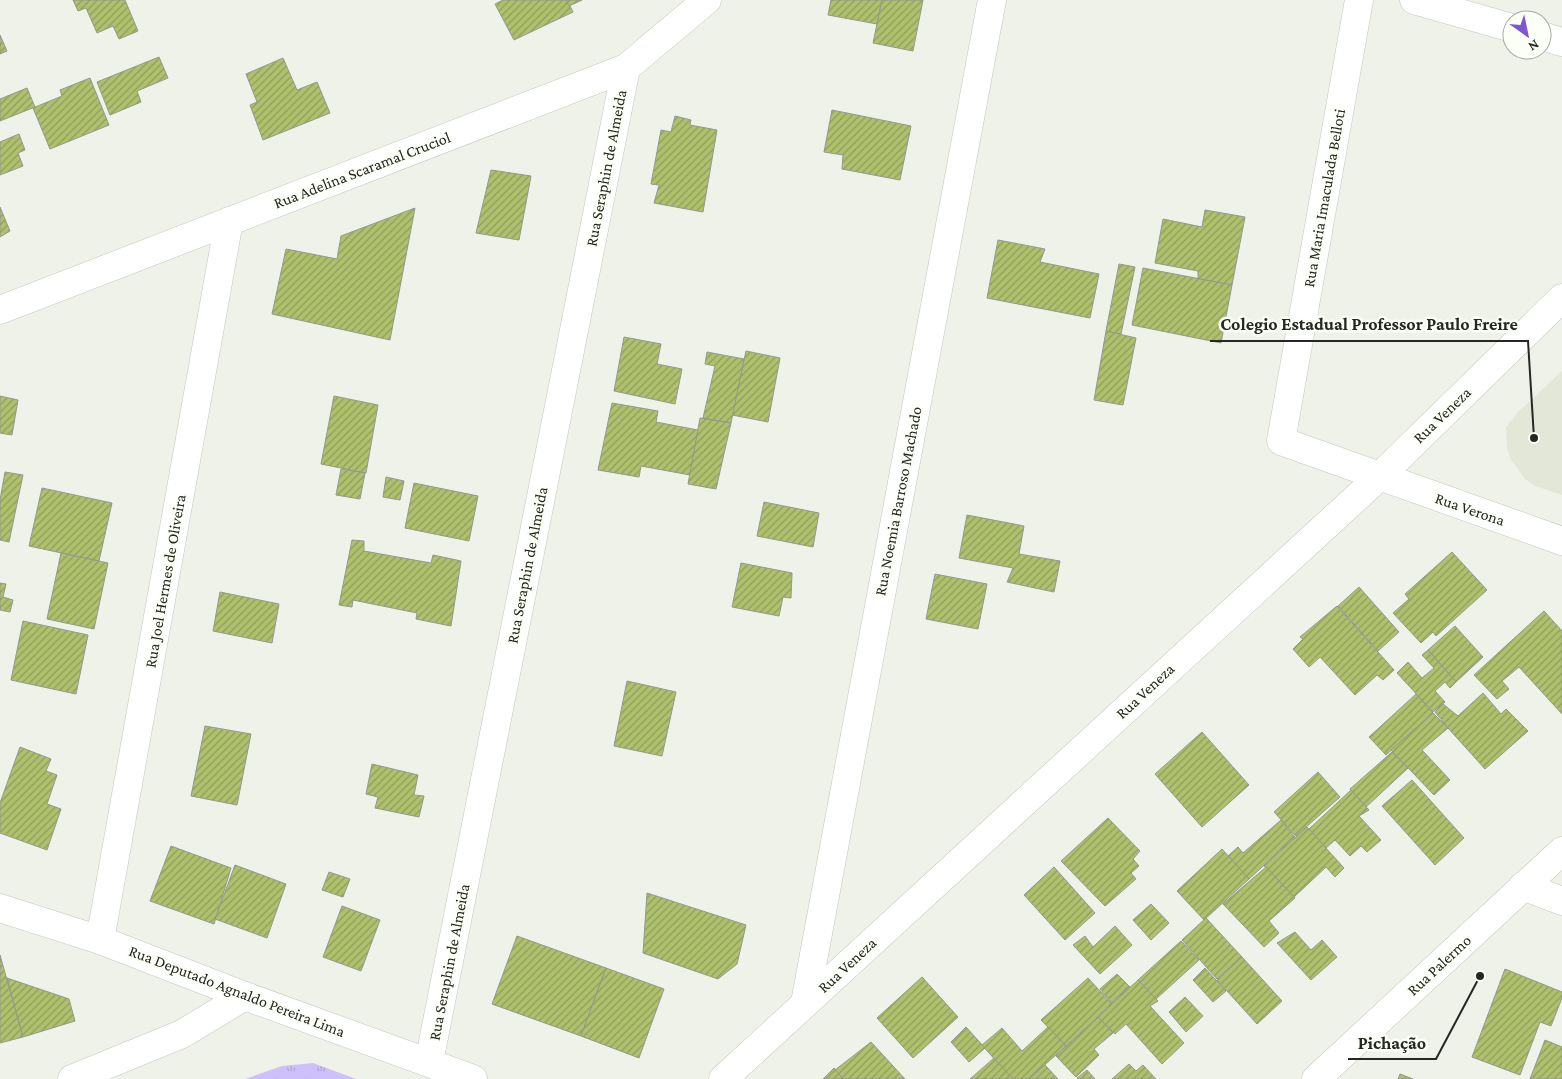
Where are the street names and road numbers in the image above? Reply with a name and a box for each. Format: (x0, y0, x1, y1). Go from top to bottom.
street label: Rua Seraphin de Almeida (582, 88, 631, 248)
street label: Rua Maria Imaculada Belloti (1300, 107, 1348, 289)
street label: Rua Adelina Scaramal Cruciol (271, 128, 453, 212)
street label: Rua Veneza (1410, 383, 1475, 446)
street label: Rua Noemia Barroso Machado (871, 405, 925, 597)
street label: Rua Seraphin de Almeida (503, 485, 552, 645)
street label: Rua Verona (1433, 489, 1508, 529)
street label: Rua Joel Hermes de Oliveira (141, 492, 190, 669)
street label: Rua Veneza (1113, 660, 1178, 722)
street label: Rua Seraphin de Almeida (425, 882, 474, 1042)
street label: Rua Palermo (1404, 931, 1474, 999)
street label: Rua Veneza (815, 934, 880, 996)
street label: Rua Deputado Agnaldo Pereira Lima (126, 942, 348, 1041)

